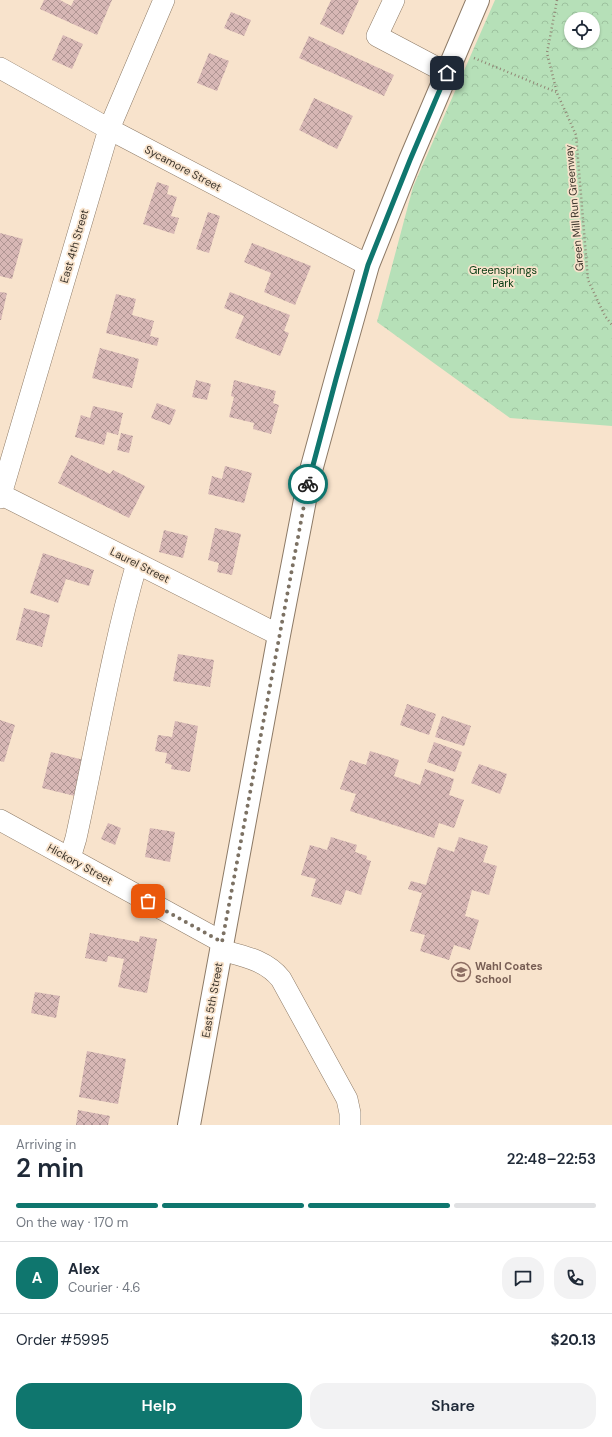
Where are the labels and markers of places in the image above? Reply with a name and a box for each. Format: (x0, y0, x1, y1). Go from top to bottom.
pin (430, 56, 464, 90)
pin (131, 884, 165, 918)
place label: Wahl Coates School (475, 959, 543, 986)
school or university icon: Wahl Coates School (450, 961, 472, 983)

